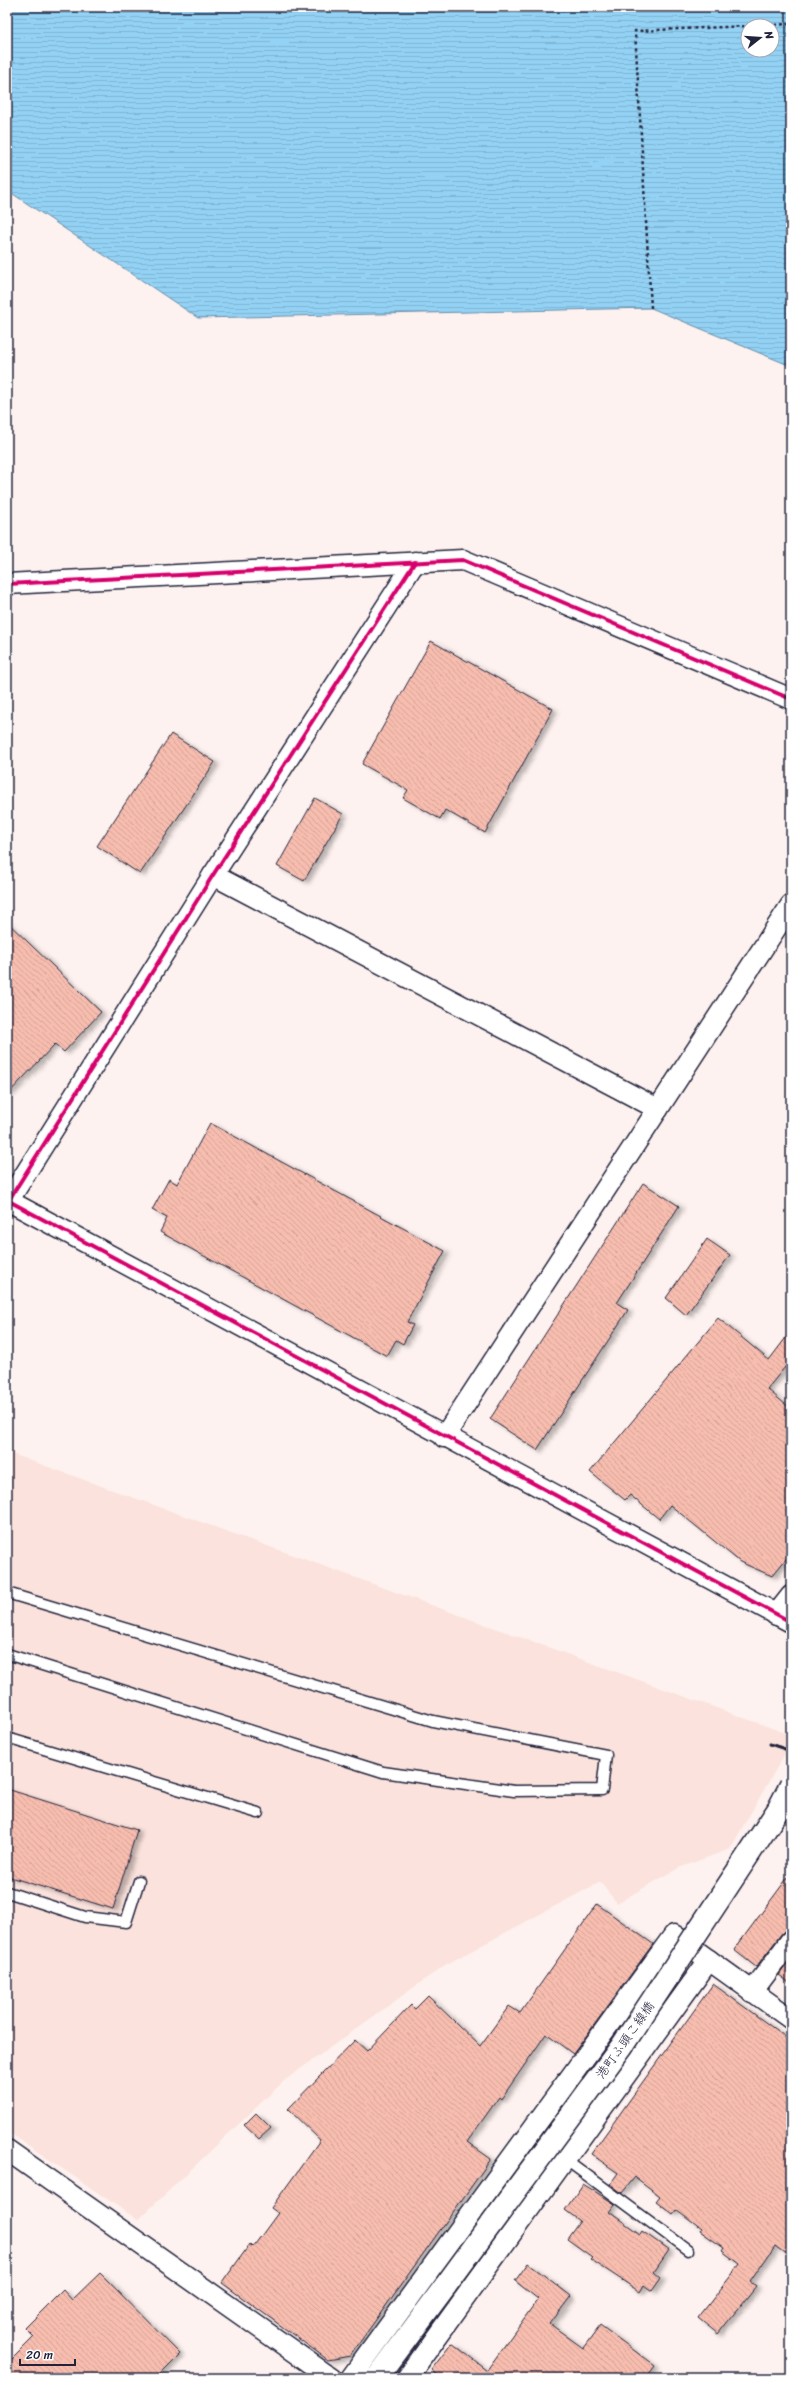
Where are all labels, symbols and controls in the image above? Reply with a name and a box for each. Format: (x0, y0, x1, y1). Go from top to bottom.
north arrow (740, 18, 780, 58)
text: N (759, 28, 779, 42)
street label: 港町ふ頭こ線橋 (589, 1996, 661, 2084)
scale bar (20, 2341, 75, 2367)
text: 20 m (26, 2344, 53, 2366)

